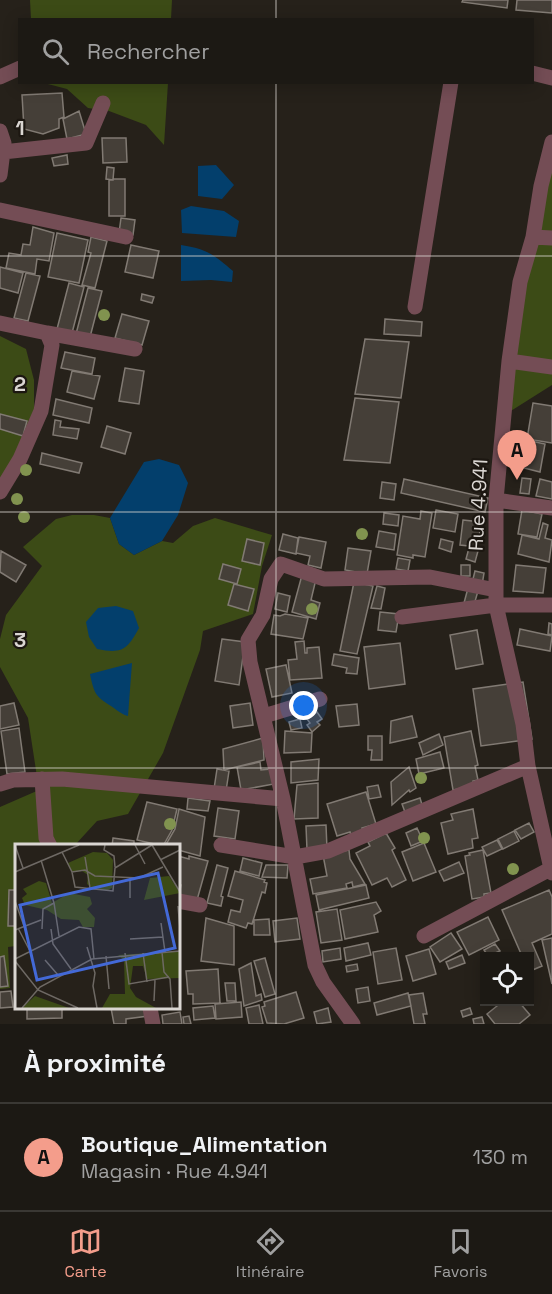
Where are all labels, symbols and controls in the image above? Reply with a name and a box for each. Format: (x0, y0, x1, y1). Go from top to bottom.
search box (18, 18, 534, 84)
icon: search (39, 35, 72, 68)
text: Rechercher (87, 37, 209, 65)
text: 1 (15, 115, 25, 141)
text: 2 (14, 371, 26, 397)
pin: A (498, 430, 536, 480)
street label: Rue 4.941 (463, 458, 493, 552)
text: 3 (14, 627, 26, 653)
your location (289, 691, 318, 720)
inset map (15, 844, 180, 1009)
map controls (480, 952, 534, 1006)
button: locate (480, 952, 534, 1006)
text: À proximité (24, 1046, 166, 1080)
text: Boutique_Alimentation (81, 1130, 328, 1158)
text: A (37, 1144, 50, 1170)
text: 130 m (472, 1144, 528, 1170)
text: Magasin · Rue 4.941 (81, 1158, 268, 1184)
tab: Carte (65, 1225, 107, 1282)
tab: Itinéraire (236, 1225, 304, 1282)
tab: Favoris (434, 1225, 487, 1282)

